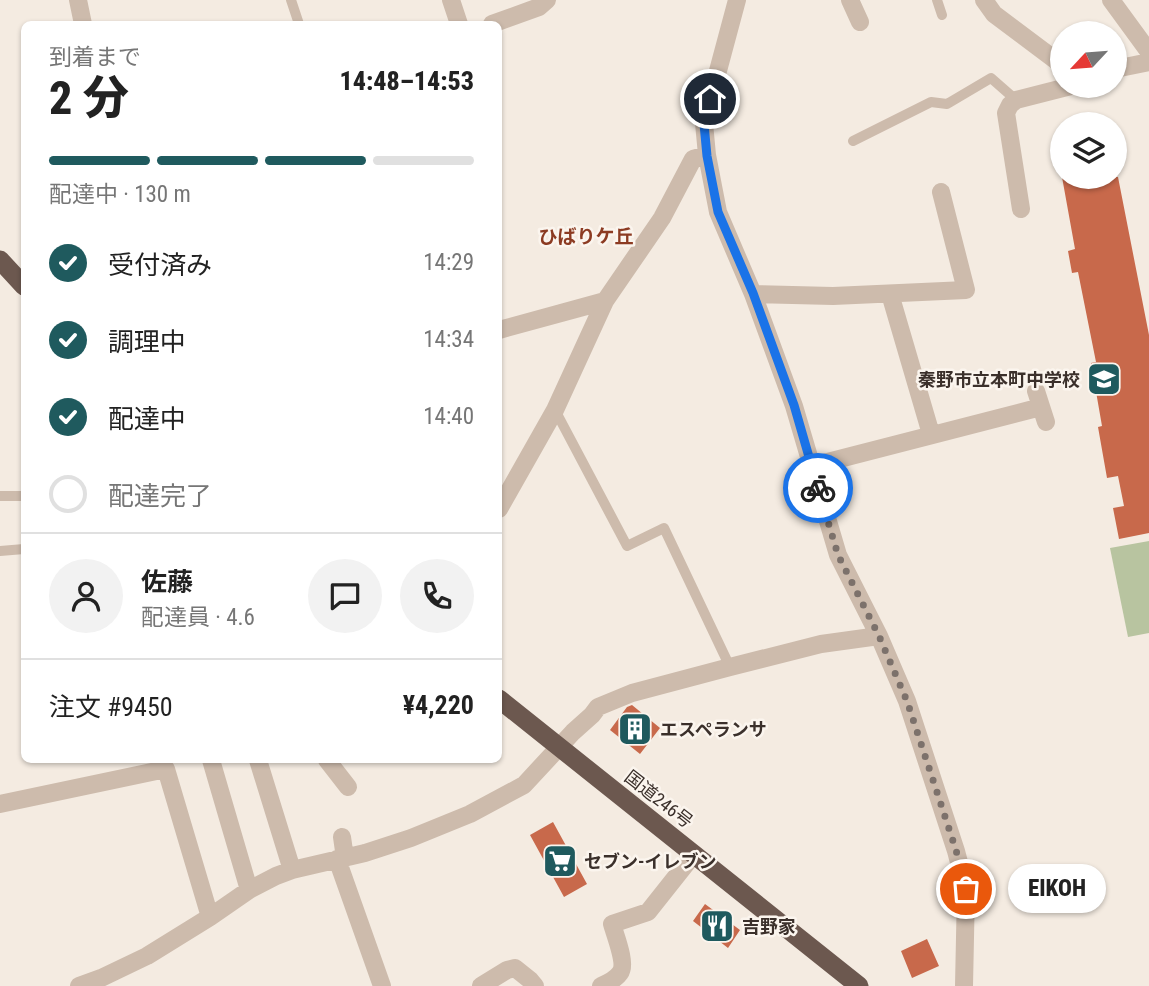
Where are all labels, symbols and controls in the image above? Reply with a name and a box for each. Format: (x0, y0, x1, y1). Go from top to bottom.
north arrow (1050, 21, 1127, 98)
map controls (1050, 21, 1127, 189)
text: 到着まで (49, 44, 141, 71)
text: 14:48–14:53 (340, 66, 474, 96)
pin (680, 69, 740, 129)
text: 2 分 (49, 71, 129, 125)
icon: home (691, 80, 729, 118)
button: layers (1050, 112, 1127, 189)
text: 配達中 · 130 m (49, 181, 191, 208)
district label: ひばりケ丘 (538, 225, 634, 248)
icon: check (49, 244, 87, 282)
text: 14:29 (423, 249, 474, 276)
text: 受付済み (108, 250, 212, 280)
icon: check (49, 321, 87, 359)
text: 14:34 (423, 326, 474, 353)
text: 調理中 (108, 327, 186, 357)
school or university icon: 秦野市立本町中学校 (1085, 360, 1123, 398)
place label: 秦野市立本町中学校 (918, 369, 1080, 390)
icon: check (49, 398, 87, 436)
text: 14:40 (423, 403, 474, 430)
text: 配達中 (108, 404, 186, 434)
courier (783, 453, 853, 523)
icon: bike (799, 469, 837, 507)
text: 配達完了 (108, 481, 212, 511)
button: person (49, 559, 123, 633)
button: chat (308, 559, 382, 633)
button: phone (400, 559, 474, 633)
text: 佐藤 (141, 567, 193, 597)
text: 配達員 · 4.6 (141, 604, 255, 631)
text: ¥4,220 (403, 690, 474, 720)
text: 注文 #9450 (49, 692, 173, 722)
building icon: エスペランサ (616, 710, 654, 748)
place label: エスペランサ (660, 719, 767, 740)
street label: 国道246号 (621, 766, 697, 832)
supermarket icon: セブン-イレブン (541, 842, 579, 880)
place label: セブン-イレブン (584, 851, 717, 872)
pin (936, 859, 996, 919)
callout: EIKOH (1008, 864, 1106, 914)
icon: bag (947, 870, 985, 908)
text: EIKOH (1028, 875, 1086, 902)
restaurant icon: 吉野家 (698, 907, 736, 945)
place label: 吉野家 (742, 916, 796, 937)

